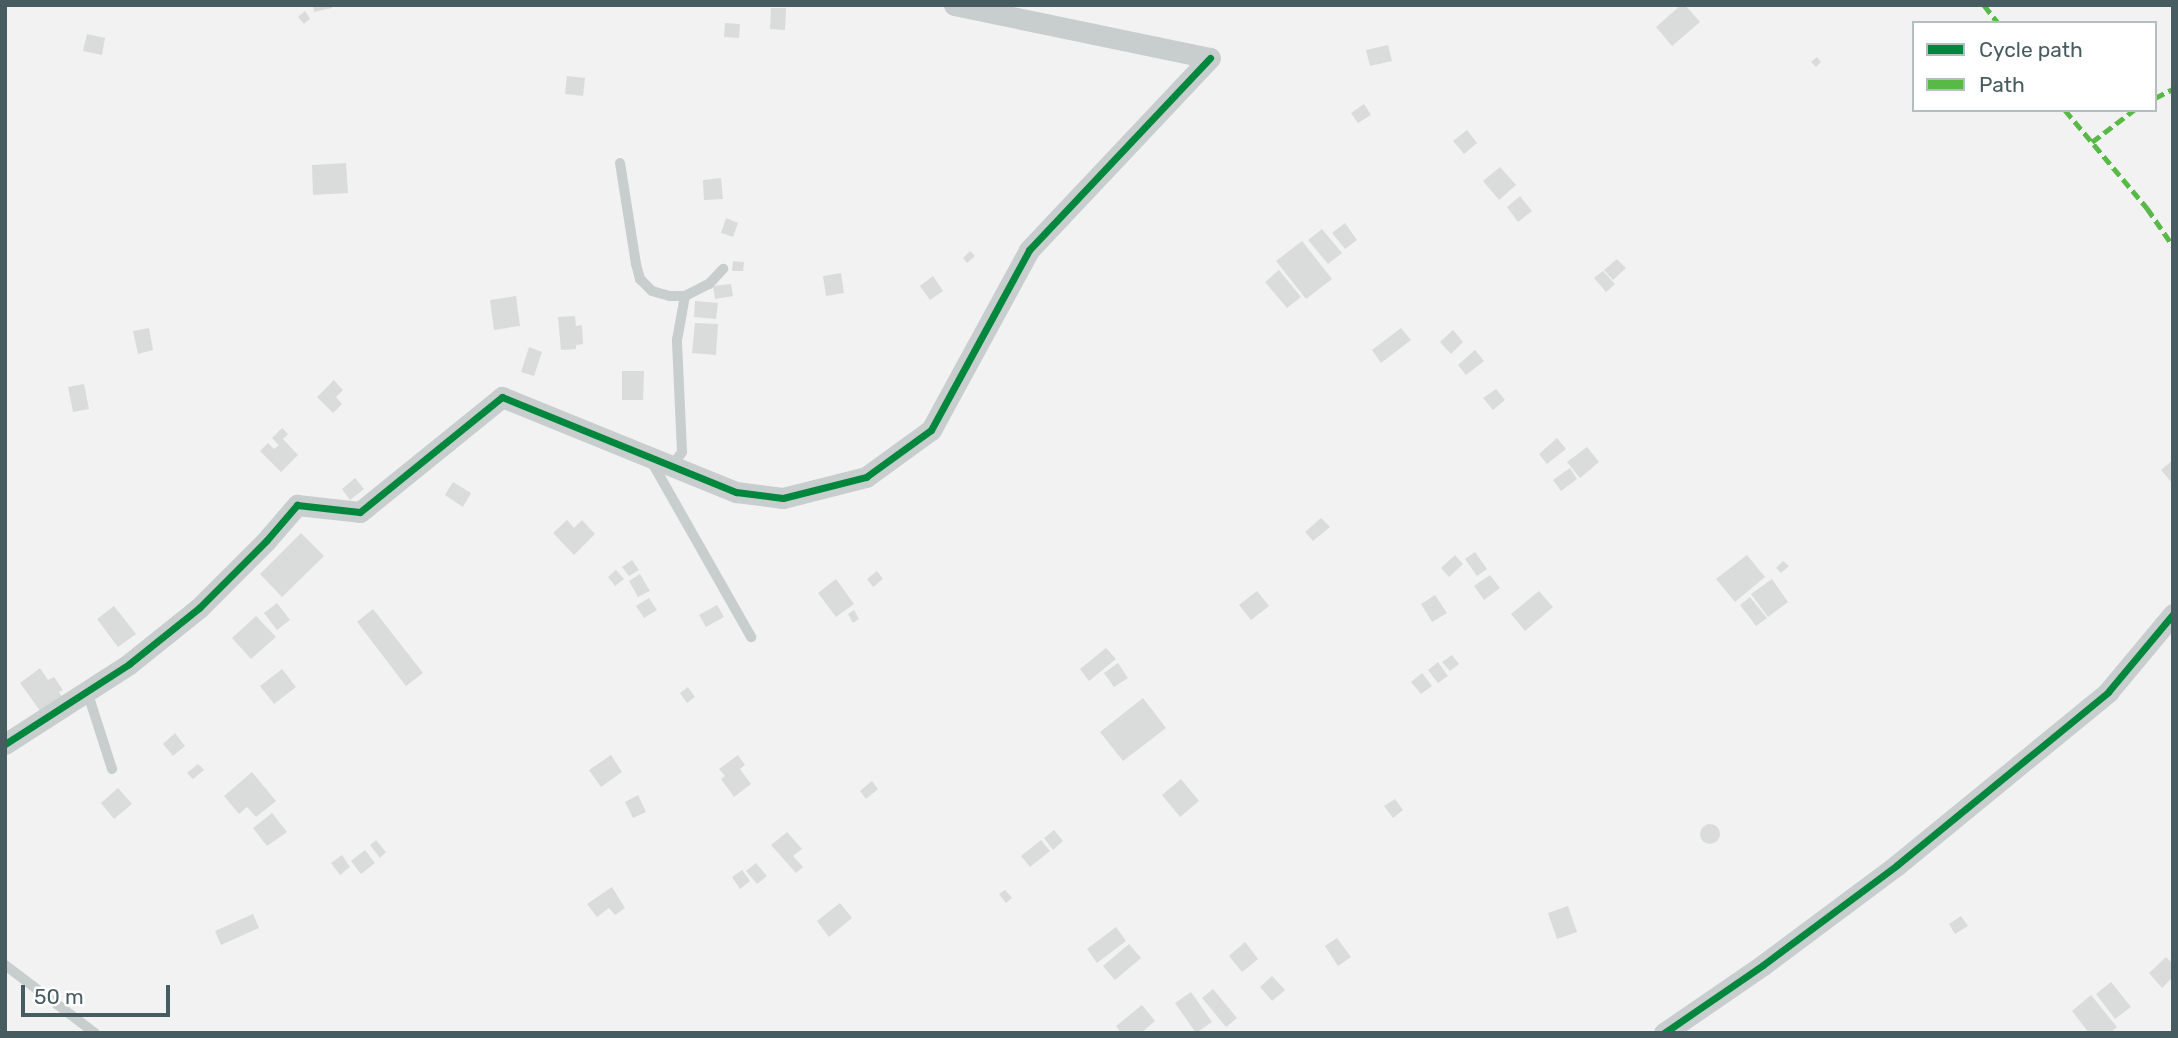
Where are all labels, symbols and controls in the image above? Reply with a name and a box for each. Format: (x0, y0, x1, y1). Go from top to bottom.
legend (1912, 21, 2157, 112)
text: Cycle path (1979, 37, 2083, 62)
text: Path (1979, 72, 2025, 97)
scale bar (24, 972, 173, 1016)
text: 50 m (34, 984, 84, 1009)

